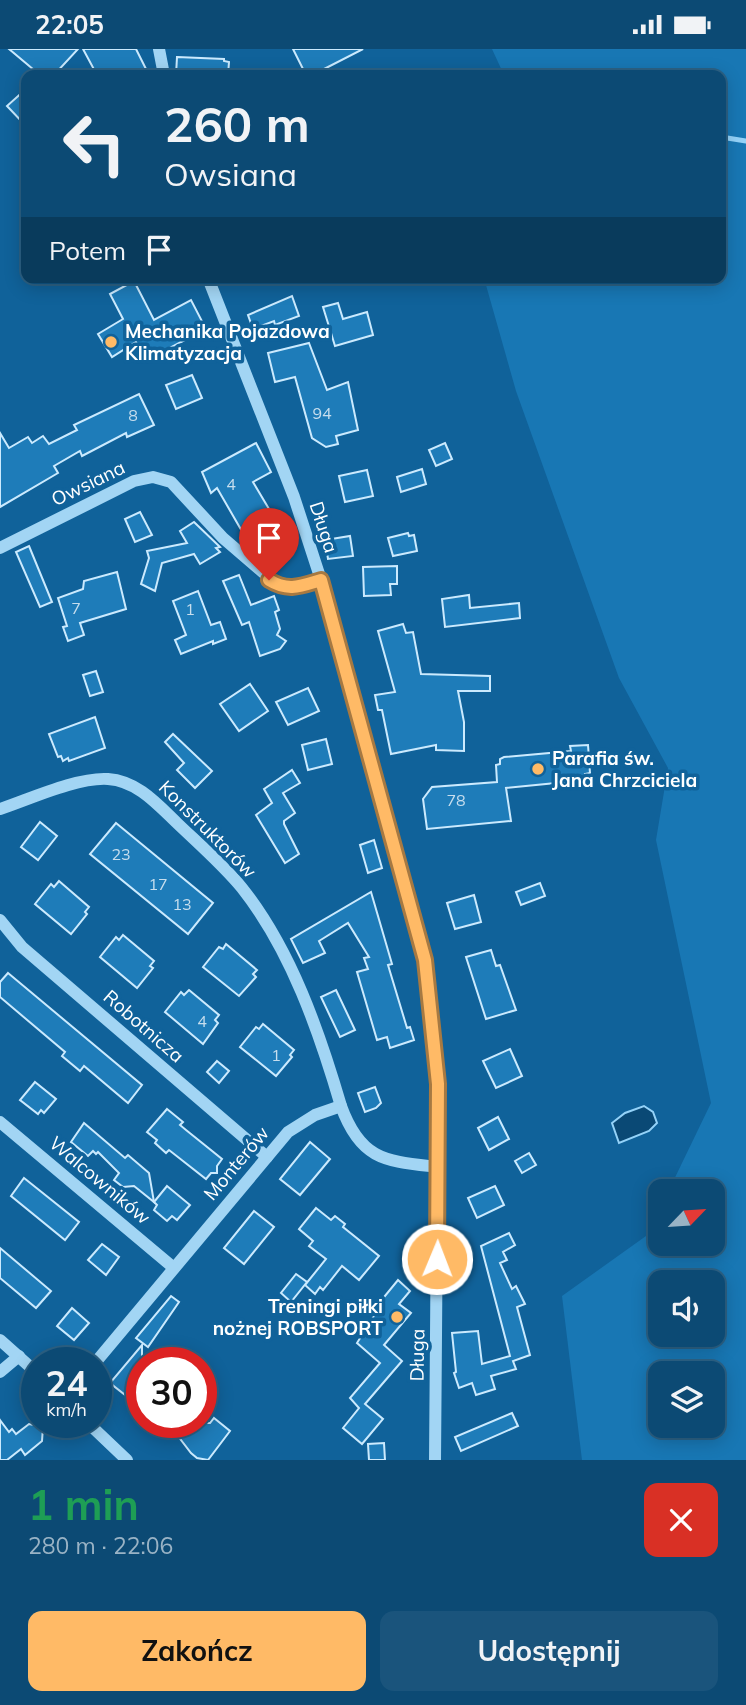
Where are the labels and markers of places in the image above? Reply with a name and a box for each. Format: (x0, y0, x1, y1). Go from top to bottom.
place label: Mechanika Pojazdowa Klimatyzacja (125, 319, 330, 365)
marker: Mechanika Pojazdowa Klimatyzacja (103, 334, 119, 350)
pin (239, 508, 299, 580)
place label: Parafia św. Jana Chrzciciela (552, 746, 697, 792)
marker: Parafia św. Jana Chrzciciela (530, 761, 546, 777)
place label: Treningi piłki nożnej ROBSPORT (213, 1294, 383, 1340)
marker: Treningi piłki nożnej ROBSPORT (389, 1309, 405, 1325)

